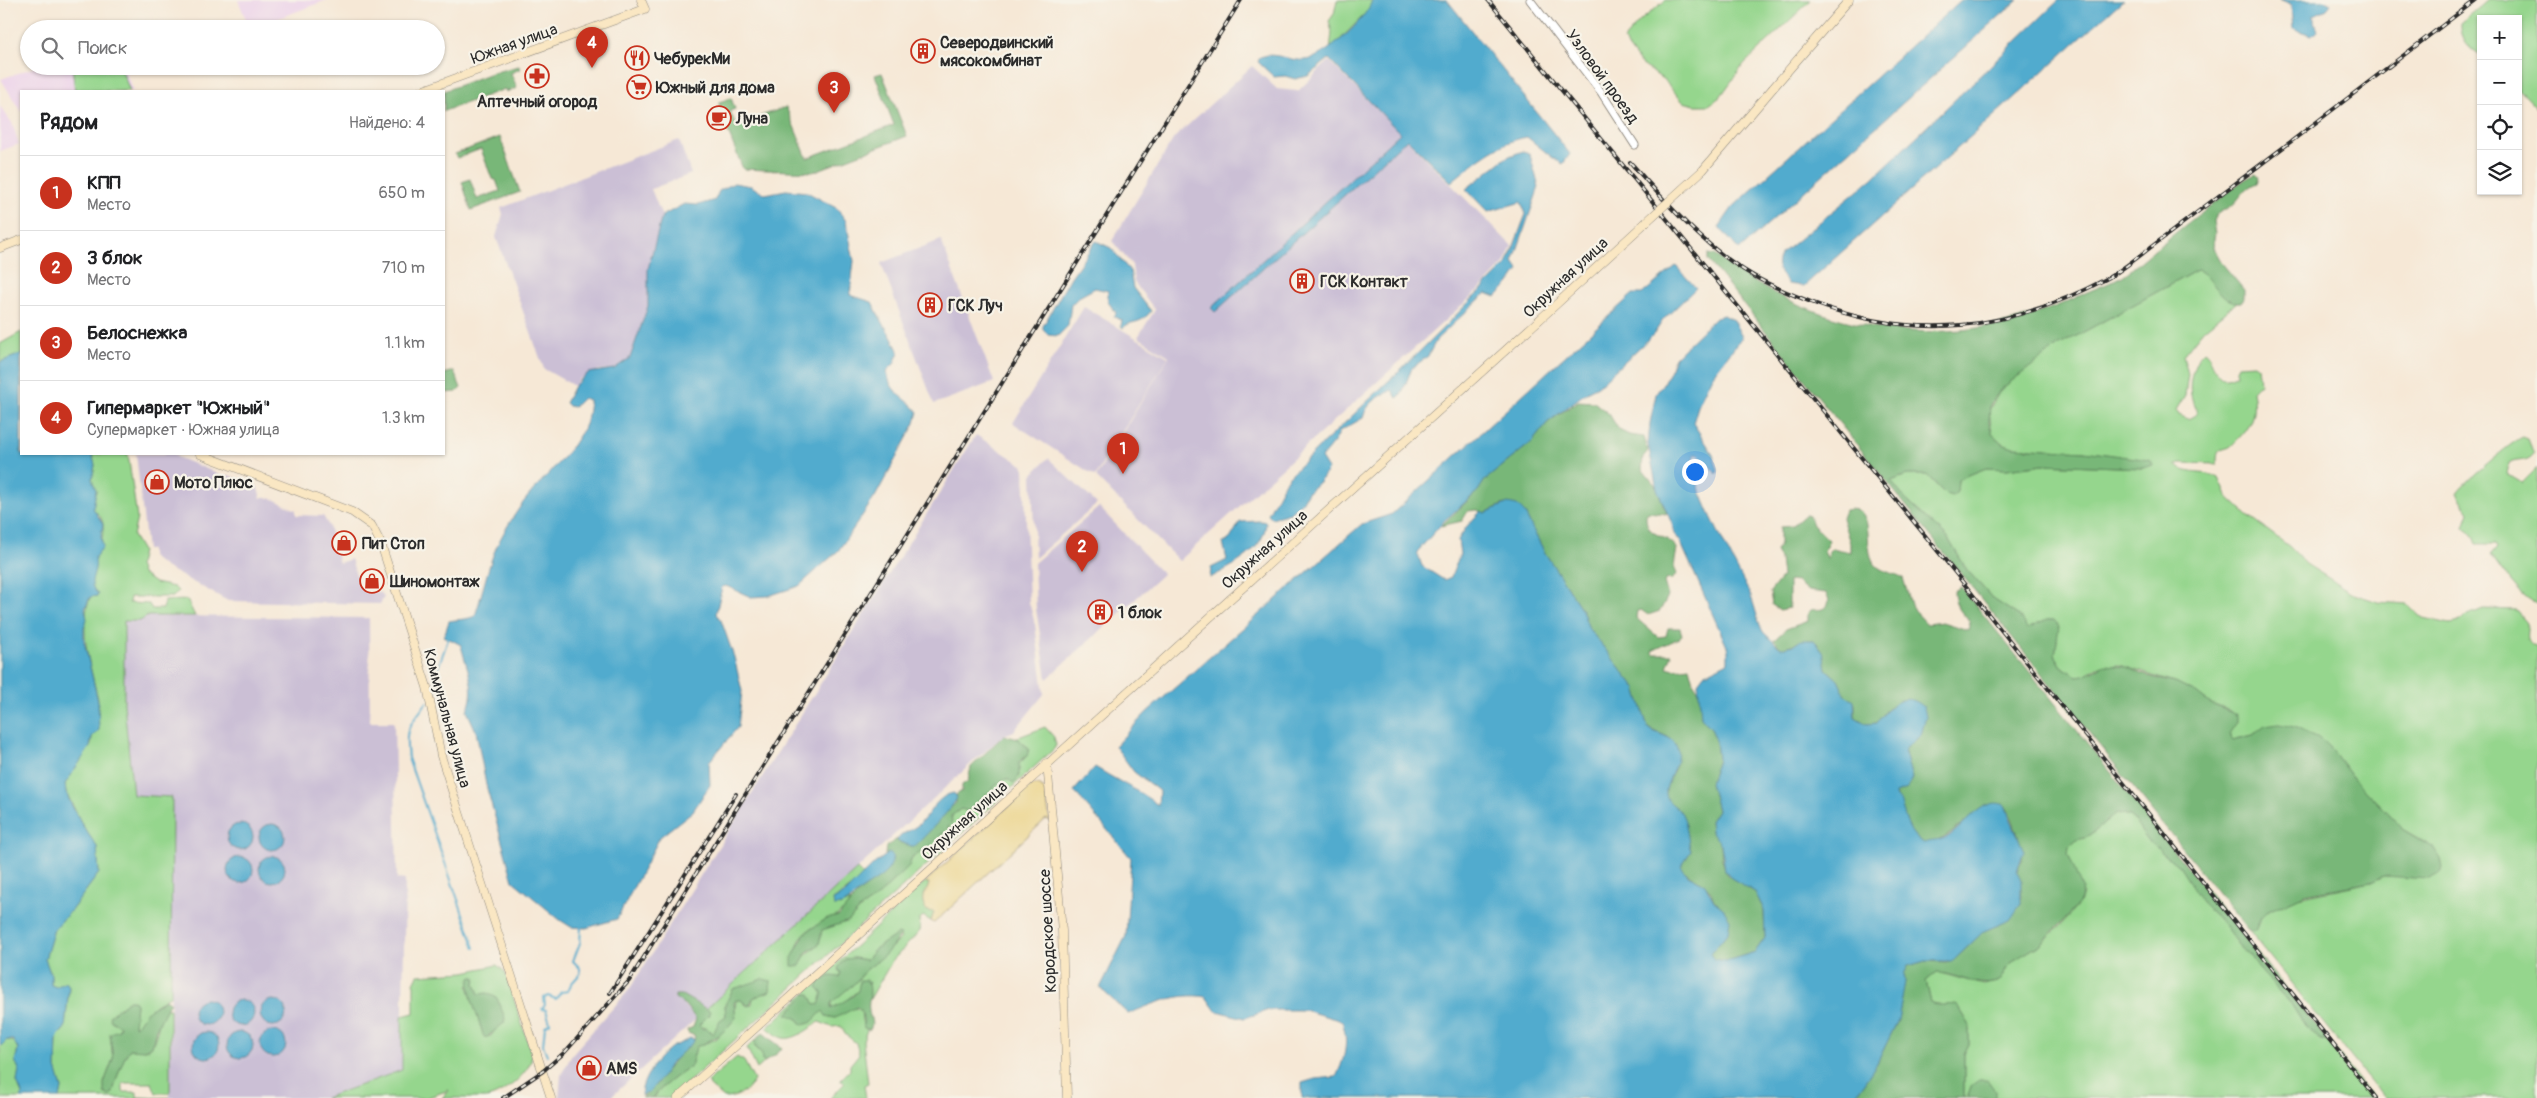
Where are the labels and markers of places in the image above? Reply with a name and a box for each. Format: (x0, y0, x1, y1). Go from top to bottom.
pin: 4 (576, 27, 608, 68)
place label: Северодвинский мясокомбинат (940, 33, 1054, 71)
building icon: Северодвинский мясокомбинат (910, 38, 936, 64)
restaurant icon: ЧебурекМи (624, 45, 650, 71)
place label: ЧебурекМи (654, 49, 731, 69)
pharmacy icon: Аптечный огород (524, 63, 550, 89)
pin: 3 (818, 72, 850, 113)
supermarket icon: Южный для дома (626, 74, 652, 100)
place label: Южный для дома (655, 78, 775, 98)
place label: Аптечный огород (477, 92, 598, 112)
cafe icon: Луна (706, 105, 732, 131)
place label: Луна (735, 109, 768, 129)
building icon: ГСК Контакт (1289, 268, 1315, 294)
place label: ГСК Контакт (1320, 272, 1409, 292)
building icon: ГСК Луч (917, 292, 943, 318)
place label: ГСК Луч (948, 296, 1003, 316)
pin: 1 (1107, 433, 1139, 474)
shop icon: Мото Плюс (144, 469, 170, 495)
place label: Мото Плюс (174, 473, 253, 493)
shop icon: Пит Стоп (331, 530, 357, 556)
pin: 2 (1066, 531, 1098, 572)
place label: Пит Стоп (362, 534, 425, 554)
shop icon: Шиномонтаж (359, 568, 385, 594)
place label: Шиномонтаж (389, 572, 480, 592)
building icon: 1 блок (1087, 599, 1113, 625)
place label: 1 блок (1118, 603, 1162, 623)
shop icon: AMS (576, 1055, 602, 1081)
place label: AMS (606, 1059, 637, 1079)

